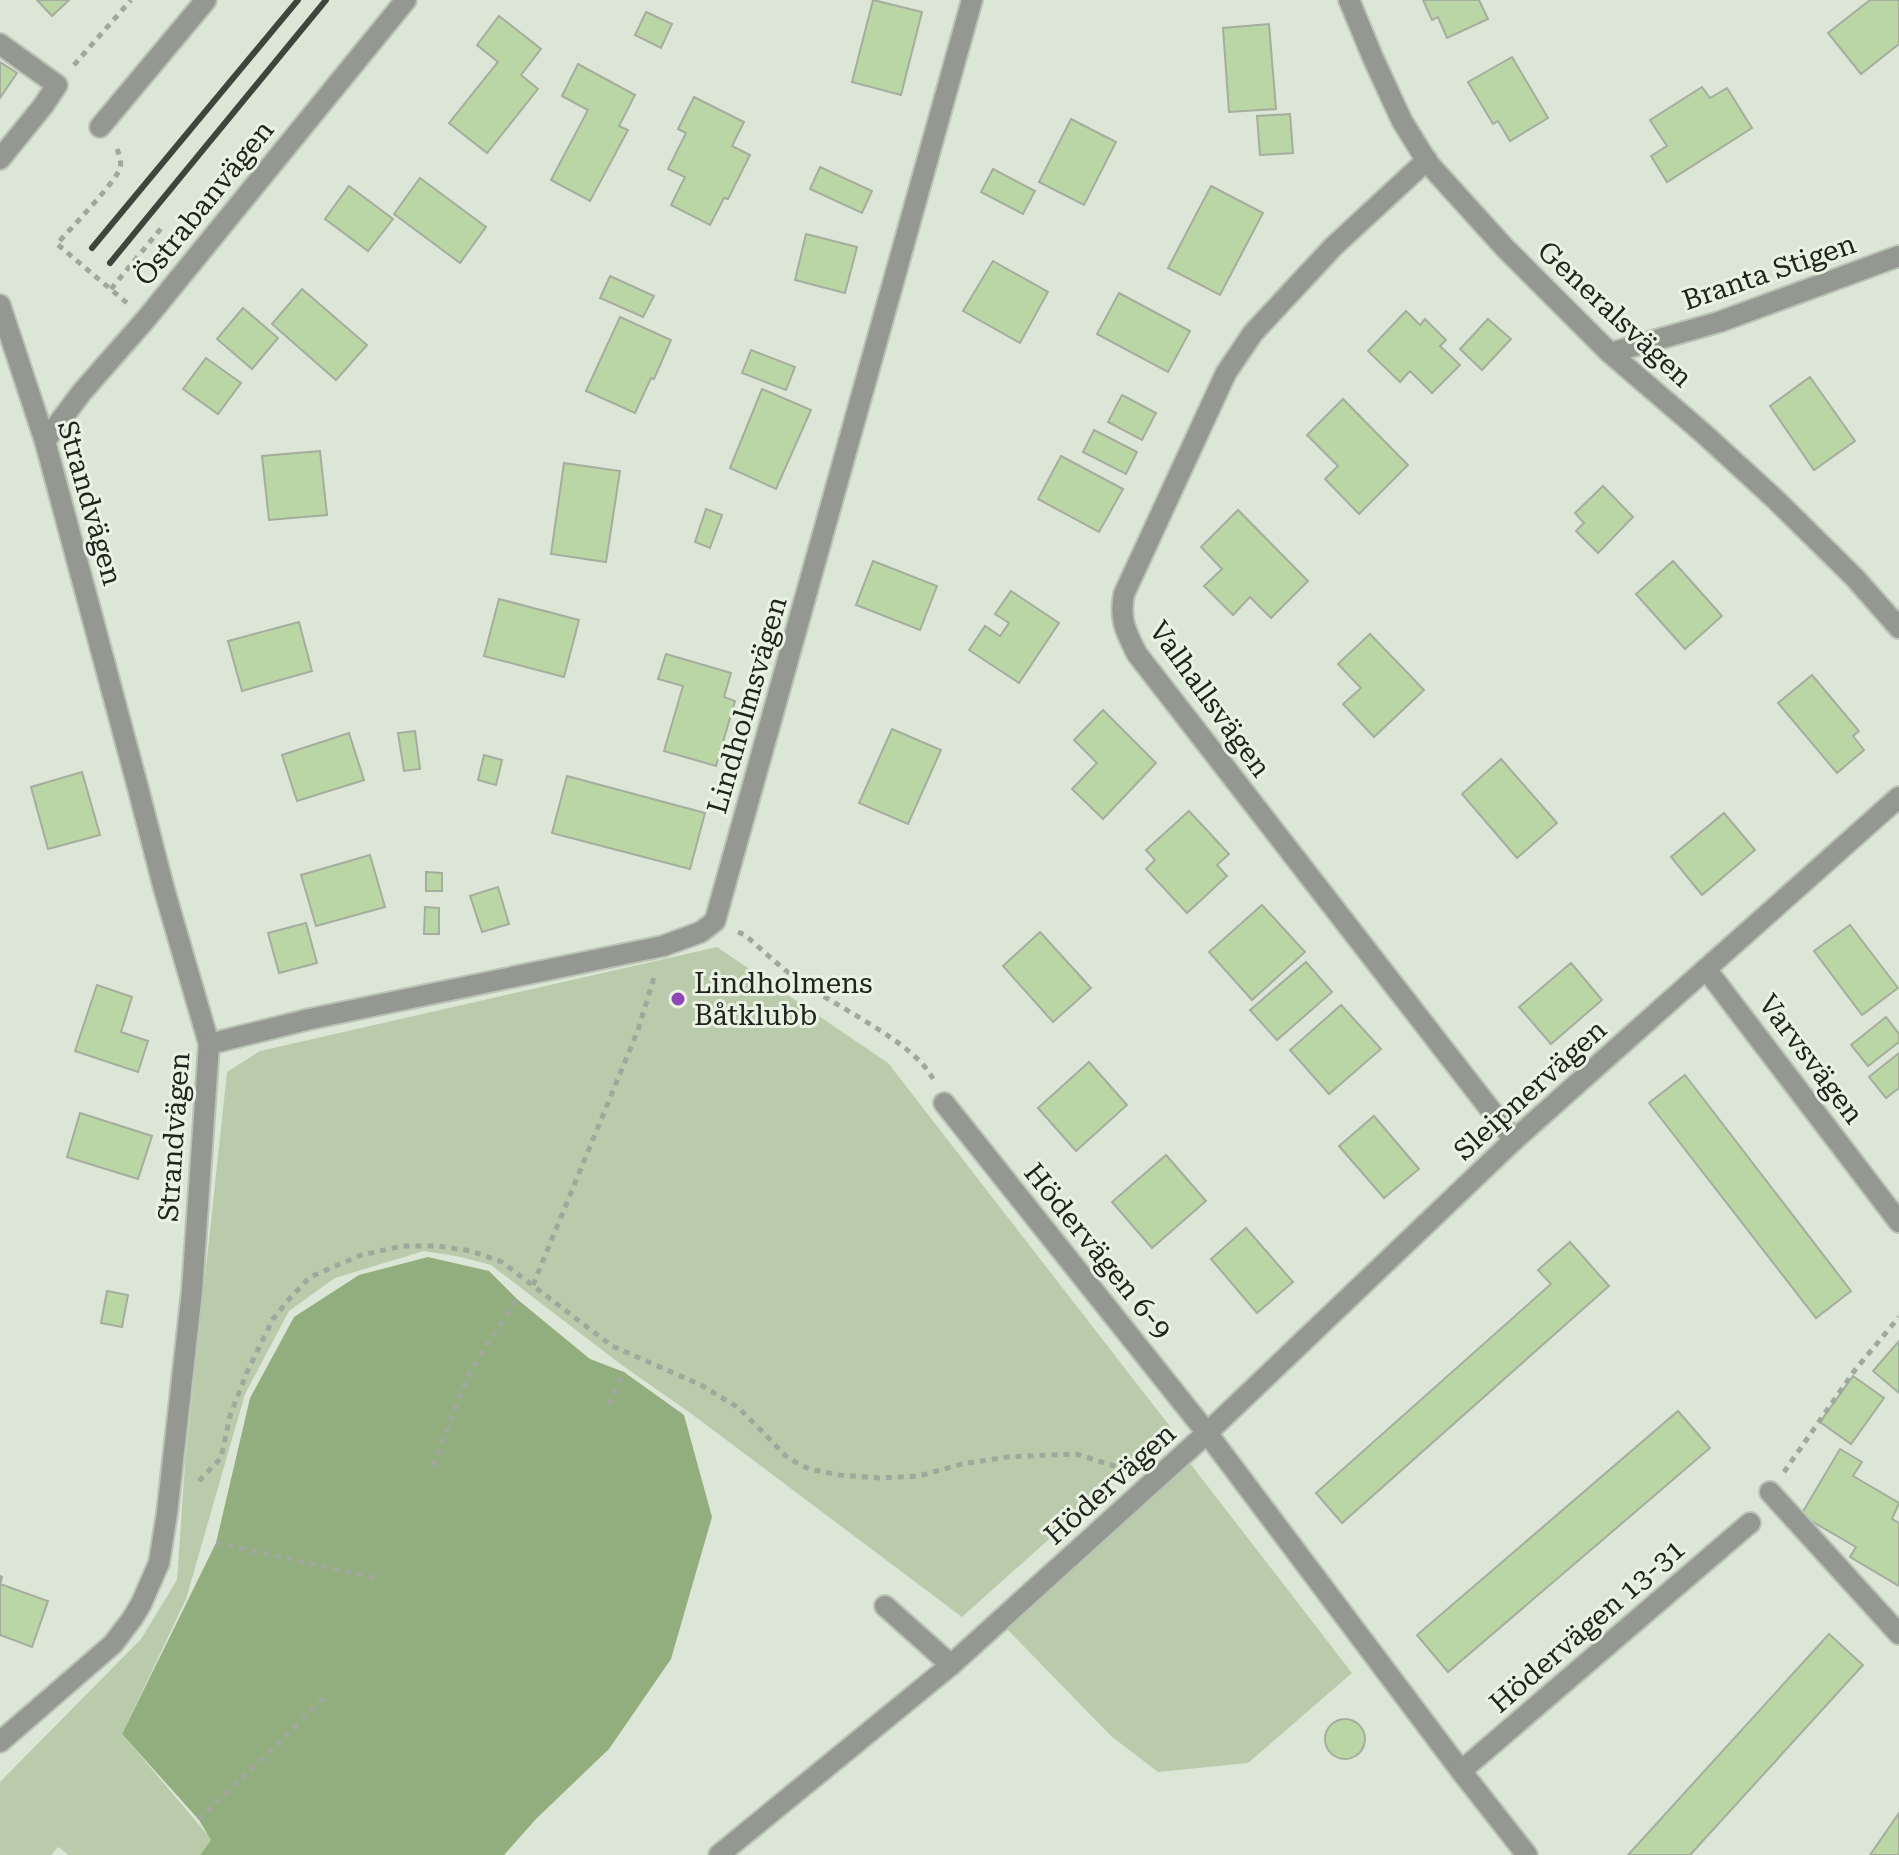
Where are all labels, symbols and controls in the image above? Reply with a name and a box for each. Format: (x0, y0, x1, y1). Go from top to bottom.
street label: Östrabanvägen (127, 113, 281, 292)
street label: Branta Stigen (1678, 227, 1860, 317)
street label: Generalsvägen (1531, 234, 1699, 394)
street label: Strandvägen (51, 417, 129, 589)
street label: Lindholmsvägen (700, 593, 794, 817)
street label: Valhallsvägen (1142, 615, 1278, 783)
place label: Lindholmens Båtklubb (694, 967, 872, 1032)
street label: Varvsvägen (1752, 988, 1870, 1130)
marker: Lindholmens Båtklubb (669, 990, 687, 1008)
street label: Sleipnervägen (1447, 1013, 1613, 1167)
street label: Strandvägen (152, 1051, 196, 1223)
street label: Hödervägen 6-9 (1017, 1157, 1179, 1345)
street label: Hödervägen (1038, 1417, 1182, 1551)
street label: Hödervägen 13-31 (1483, 1532, 1691, 1720)

